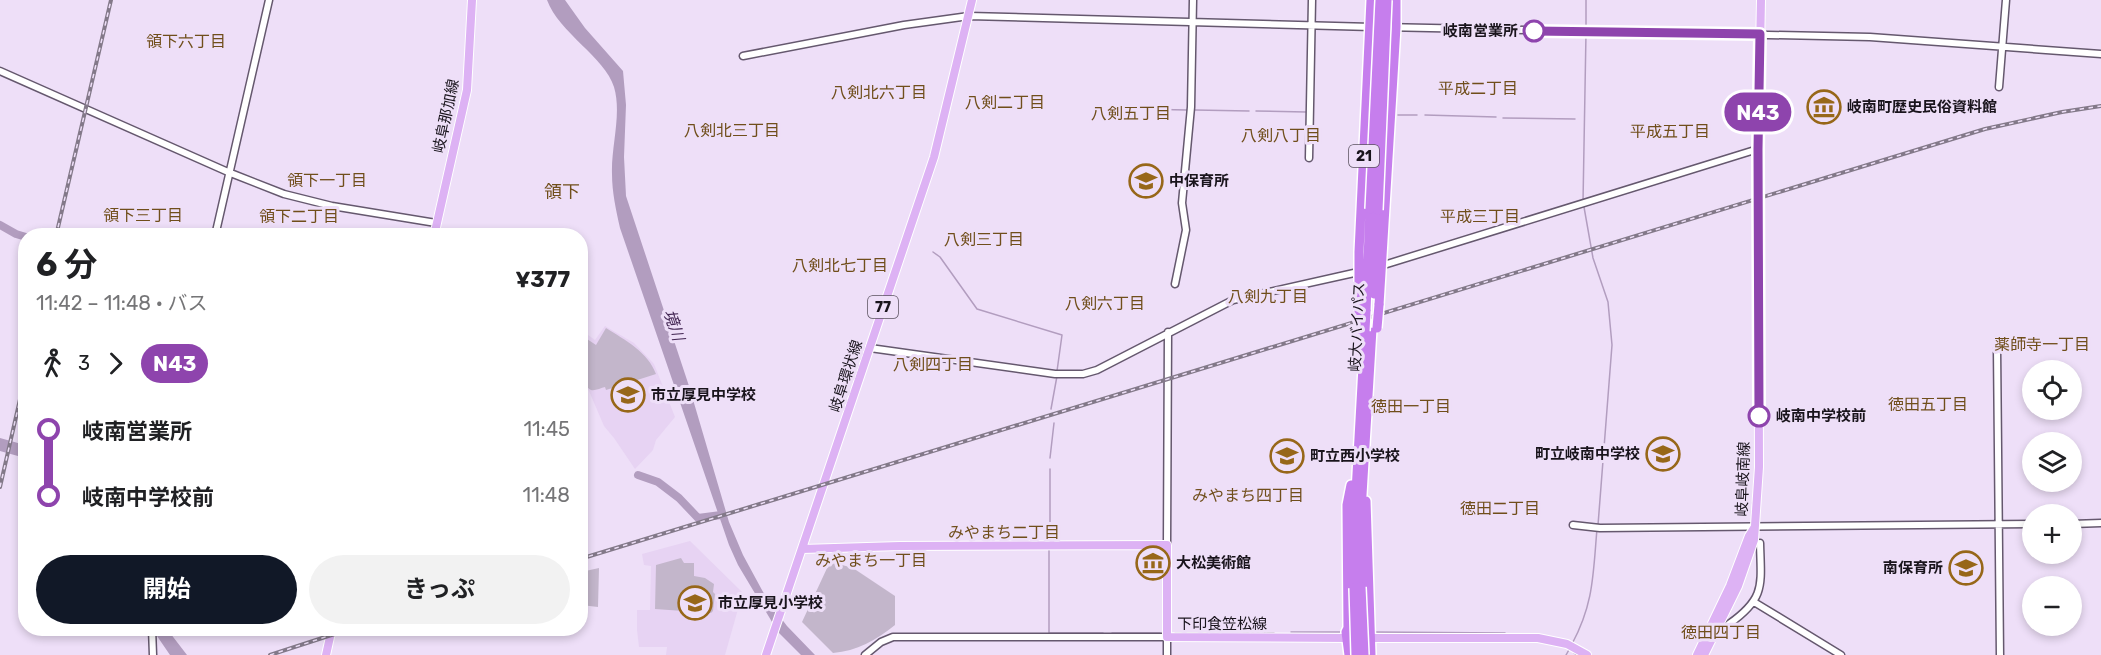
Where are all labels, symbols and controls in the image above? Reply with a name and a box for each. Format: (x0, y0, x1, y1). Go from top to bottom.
marker: 岐南営業所 (1523, 20, 1545, 42)
place label: 岐南営業所 (1443, 22, 1518, 40)
district label: 領下六丁目 (146, 32, 226, 51)
street label: 岐阜那加線 (429, 77, 463, 155)
district label: 平成二丁目 (1438, 79, 1518, 98)
district label: 八剣北六丁目 (831, 83, 927, 102)
museum icon: 岐南町歴史民俗資料館 (1806, 89, 1842, 125)
line badge: N43 (1724, 92, 1792, 132)
district label: 八剣二丁目 (965, 93, 1045, 112)
place label: 岐南町歴史民俗資料館 (1847, 98, 1997, 116)
text: N43 (1736, 100, 1780, 125)
district label: 八剣五丁目 (1091, 104, 1171, 123)
district label: 八剣北三丁目 (684, 121, 780, 140)
district label: 平成五丁目 (1630, 122, 1710, 141)
district label: 八剣八丁目 (1241, 126, 1321, 145)
road number: 21 (1349, 145, 1379, 167)
school or university icon: 中保育所 (1128, 163, 1164, 199)
district label: 領下一丁目 (287, 171, 367, 190)
place label: 中保育所 (1169, 172, 1229, 190)
district label: 領下 (544, 181, 580, 203)
district label: 領下三丁目 (103, 206, 183, 225)
district label: 領下二丁目 (259, 207, 339, 226)
district label: 平成三丁目 (1440, 207, 1520, 226)
district label: 八剣三丁目 (944, 230, 1024, 249)
text: 6 分 (36, 245, 98, 284)
district label: 八剣北七丁目 (792, 256, 888, 275)
text: ¥377 (515, 266, 570, 293)
street label: 岐大バイパス (1346, 282, 1368, 372)
district label: 八剣九丁目 (1228, 287, 1308, 306)
text: 11:42 – 11:48 · バス (36, 291, 207, 315)
district label: 八剣六丁目 (1065, 294, 1145, 313)
road number: 77 (868, 296, 898, 318)
water label: 境川 (660, 307, 689, 345)
district label: 薬師寺一丁目 (1994, 335, 2090, 354)
street label: 岐阜環状線 (826, 338, 866, 414)
icon: walk (36, 347, 69, 380)
icon: forward (99, 347, 132, 380)
text: 3 (78, 351, 90, 375)
text: N43 (153, 351, 196, 376)
district label: 八剣四丁目 (893, 355, 973, 374)
map controls (2022, 360, 2082, 636)
button: locate (2022, 360, 2082, 420)
school or university icon: 市立厚見中学校 (610, 377, 646, 413)
place label: 市立厚見中学校 (651, 386, 756, 404)
district label: 徳田五丁目 (1888, 395, 1968, 414)
district label: 徳田一丁目 (1371, 397, 1451, 416)
marker: 岐南中学校前 (1748, 405, 1770, 427)
place label: 岐南中学校前 (1776, 407, 1866, 425)
text: 11:45 (523, 417, 570, 441)
text: 岐南営業所 (82, 418, 192, 445)
button: layers (2022, 432, 2082, 492)
school or university icon: 町立岐南中学校 (1645, 436, 1681, 472)
school or university icon: 町立西小学校 (1269, 438, 1305, 474)
street label: 岐阜岐南線 (1733, 441, 1753, 517)
place label: 町立岐南中学校 (1535, 445, 1640, 463)
place label: 町立西小学校 (1310, 447, 1400, 465)
text: 11:48 (523, 483, 570, 507)
text: 岐南中学校前 (82, 484, 214, 511)
district label: みやまち四丁目 (1192, 486, 1304, 505)
district label: 徳田二丁目 (1460, 499, 1540, 518)
button: + (2022, 504, 2082, 564)
district label: みやまち二丁目 (948, 523, 1060, 542)
museum icon: 大松美術館 (1135, 545, 1171, 581)
school or university icon: 南保育所 (1948, 550, 1984, 586)
district label: みやまち一丁目 (815, 551, 927, 570)
place label: 大松美術館 (1176, 554, 1251, 572)
button: 開始 (36, 555, 297, 624)
button: きっぷ (309, 555, 570, 624)
place label: 南保育所 (1883, 559, 1943, 577)
button: − (2022, 576, 2082, 636)
school or university icon: 市立厚見小学校 (677, 585, 713, 621)
place label: 市立厚見小学校 (718, 594, 823, 612)
street label: 下印食笠松線 (1177, 615, 1267, 633)
district label: 徳田四丁目 (1681, 623, 1761, 642)

